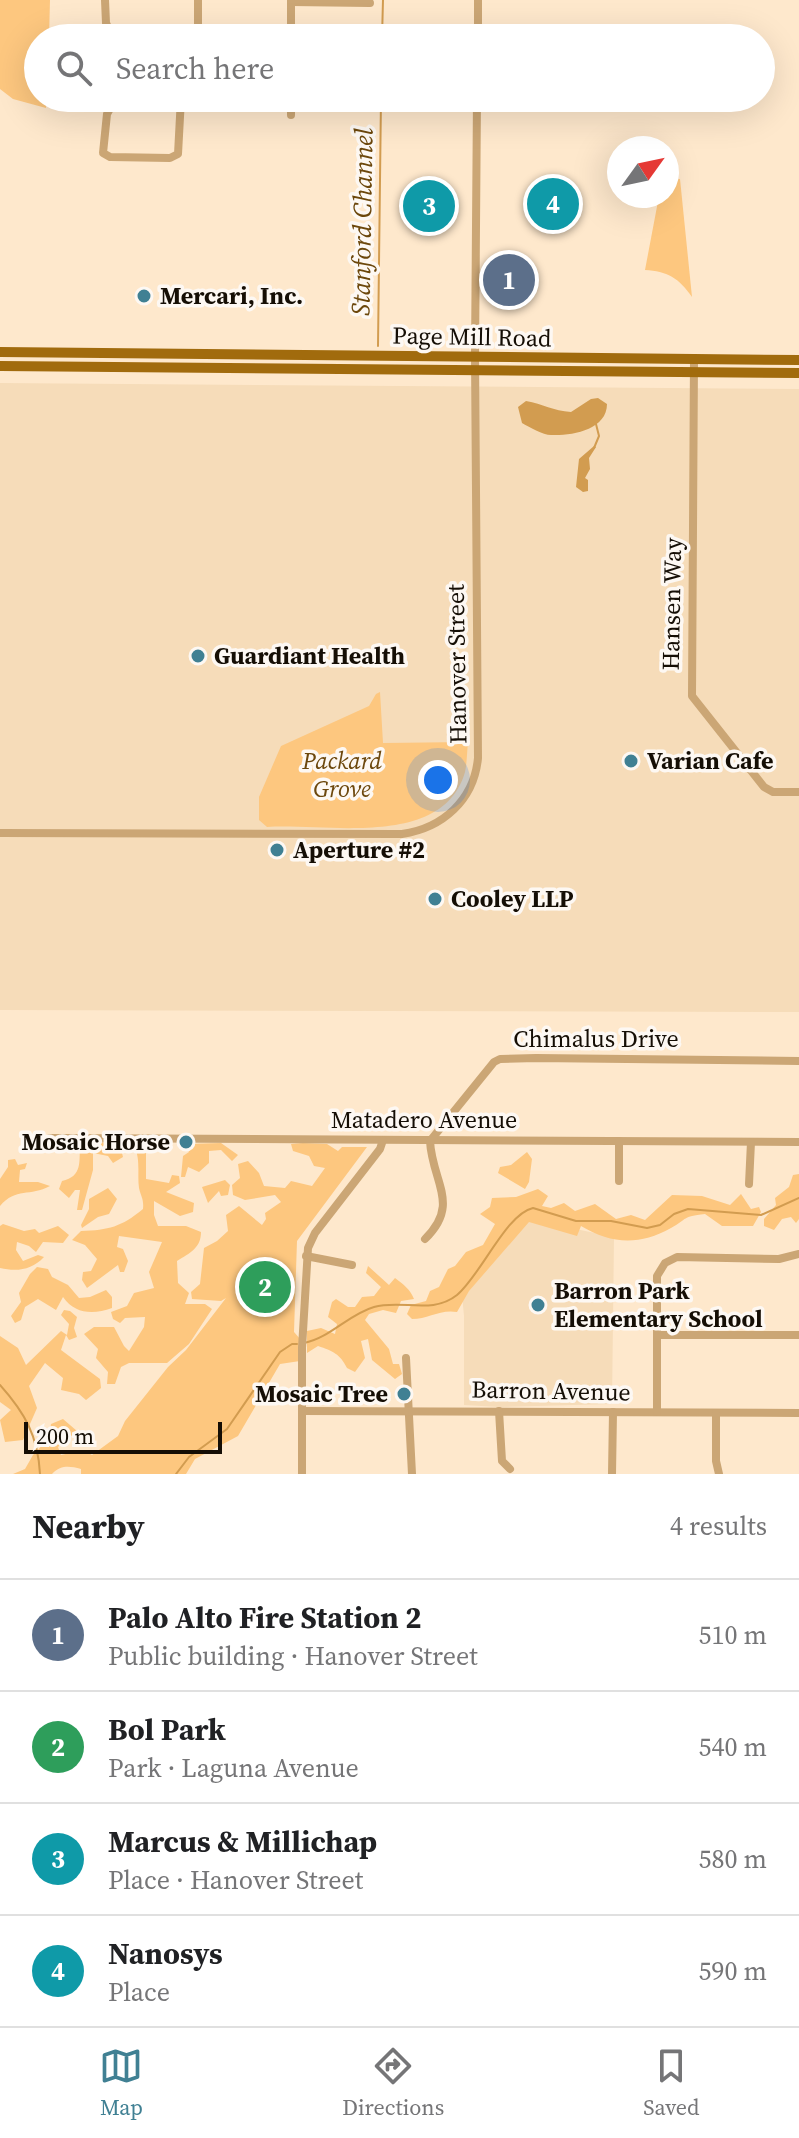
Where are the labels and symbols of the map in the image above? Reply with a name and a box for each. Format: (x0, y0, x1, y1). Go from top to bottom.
water label: Stanford Channel (342, 127, 382, 316)
north arrow (607, 136, 679, 208)
pin: 4 (527, 174, 579, 234)
pin: 3 (403, 176, 455, 236)
pin: 1 (483, 250, 535, 310)
place label: Mercari, Inc. (160, 279, 303, 312)
marker: Mercari, Inc. (135, 287, 153, 305)
street label: Page Mill Road (392, 319, 552, 354)
street label: Hansen Way (654, 537, 689, 671)
street label: Hanover Street (439, 584, 474, 744)
place label: Guardiant Health (214, 639, 405, 672)
marker: Guardiant Health (189, 647, 207, 665)
park label: Packard Grove (301, 744, 382, 805)
place label: Varian Cafe (647, 744, 774, 777)
marker: Varian Cafe (622, 752, 640, 770)
your location (418, 760, 458, 800)
place label: Aperture #2 (293, 833, 425, 866)
marker: Aperture #2 (268, 841, 286, 859)
place label: Cooley LLP (451, 882, 574, 915)
marker: Cooley LLP (426, 890, 444, 908)
street label: Chimalus Drive (513, 1022, 679, 1055)
street label: Matadero Avenue (331, 1103, 517, 1136)
place label: Mosaic Horse (21, 1125, 170, 1158)
marker: Mosaic Horse (177, 1133, 195, 1151)
pin: 2 (239, 1257, 291, 1317)
place label: Barron Park Elementary School (554, 1274, 763, 1335)
marker: Barron Park Elementary School (529, 1296, 547, 1314)
street label: Barron Avenue (471, 1373, 631, 1408)
place label: Mosaic Tree (255, 1377, 388, 1410)
marker: Mosaic Tree (395, 1385, 413, 1403)
scale bar (24, 1418, 222, 1454)

